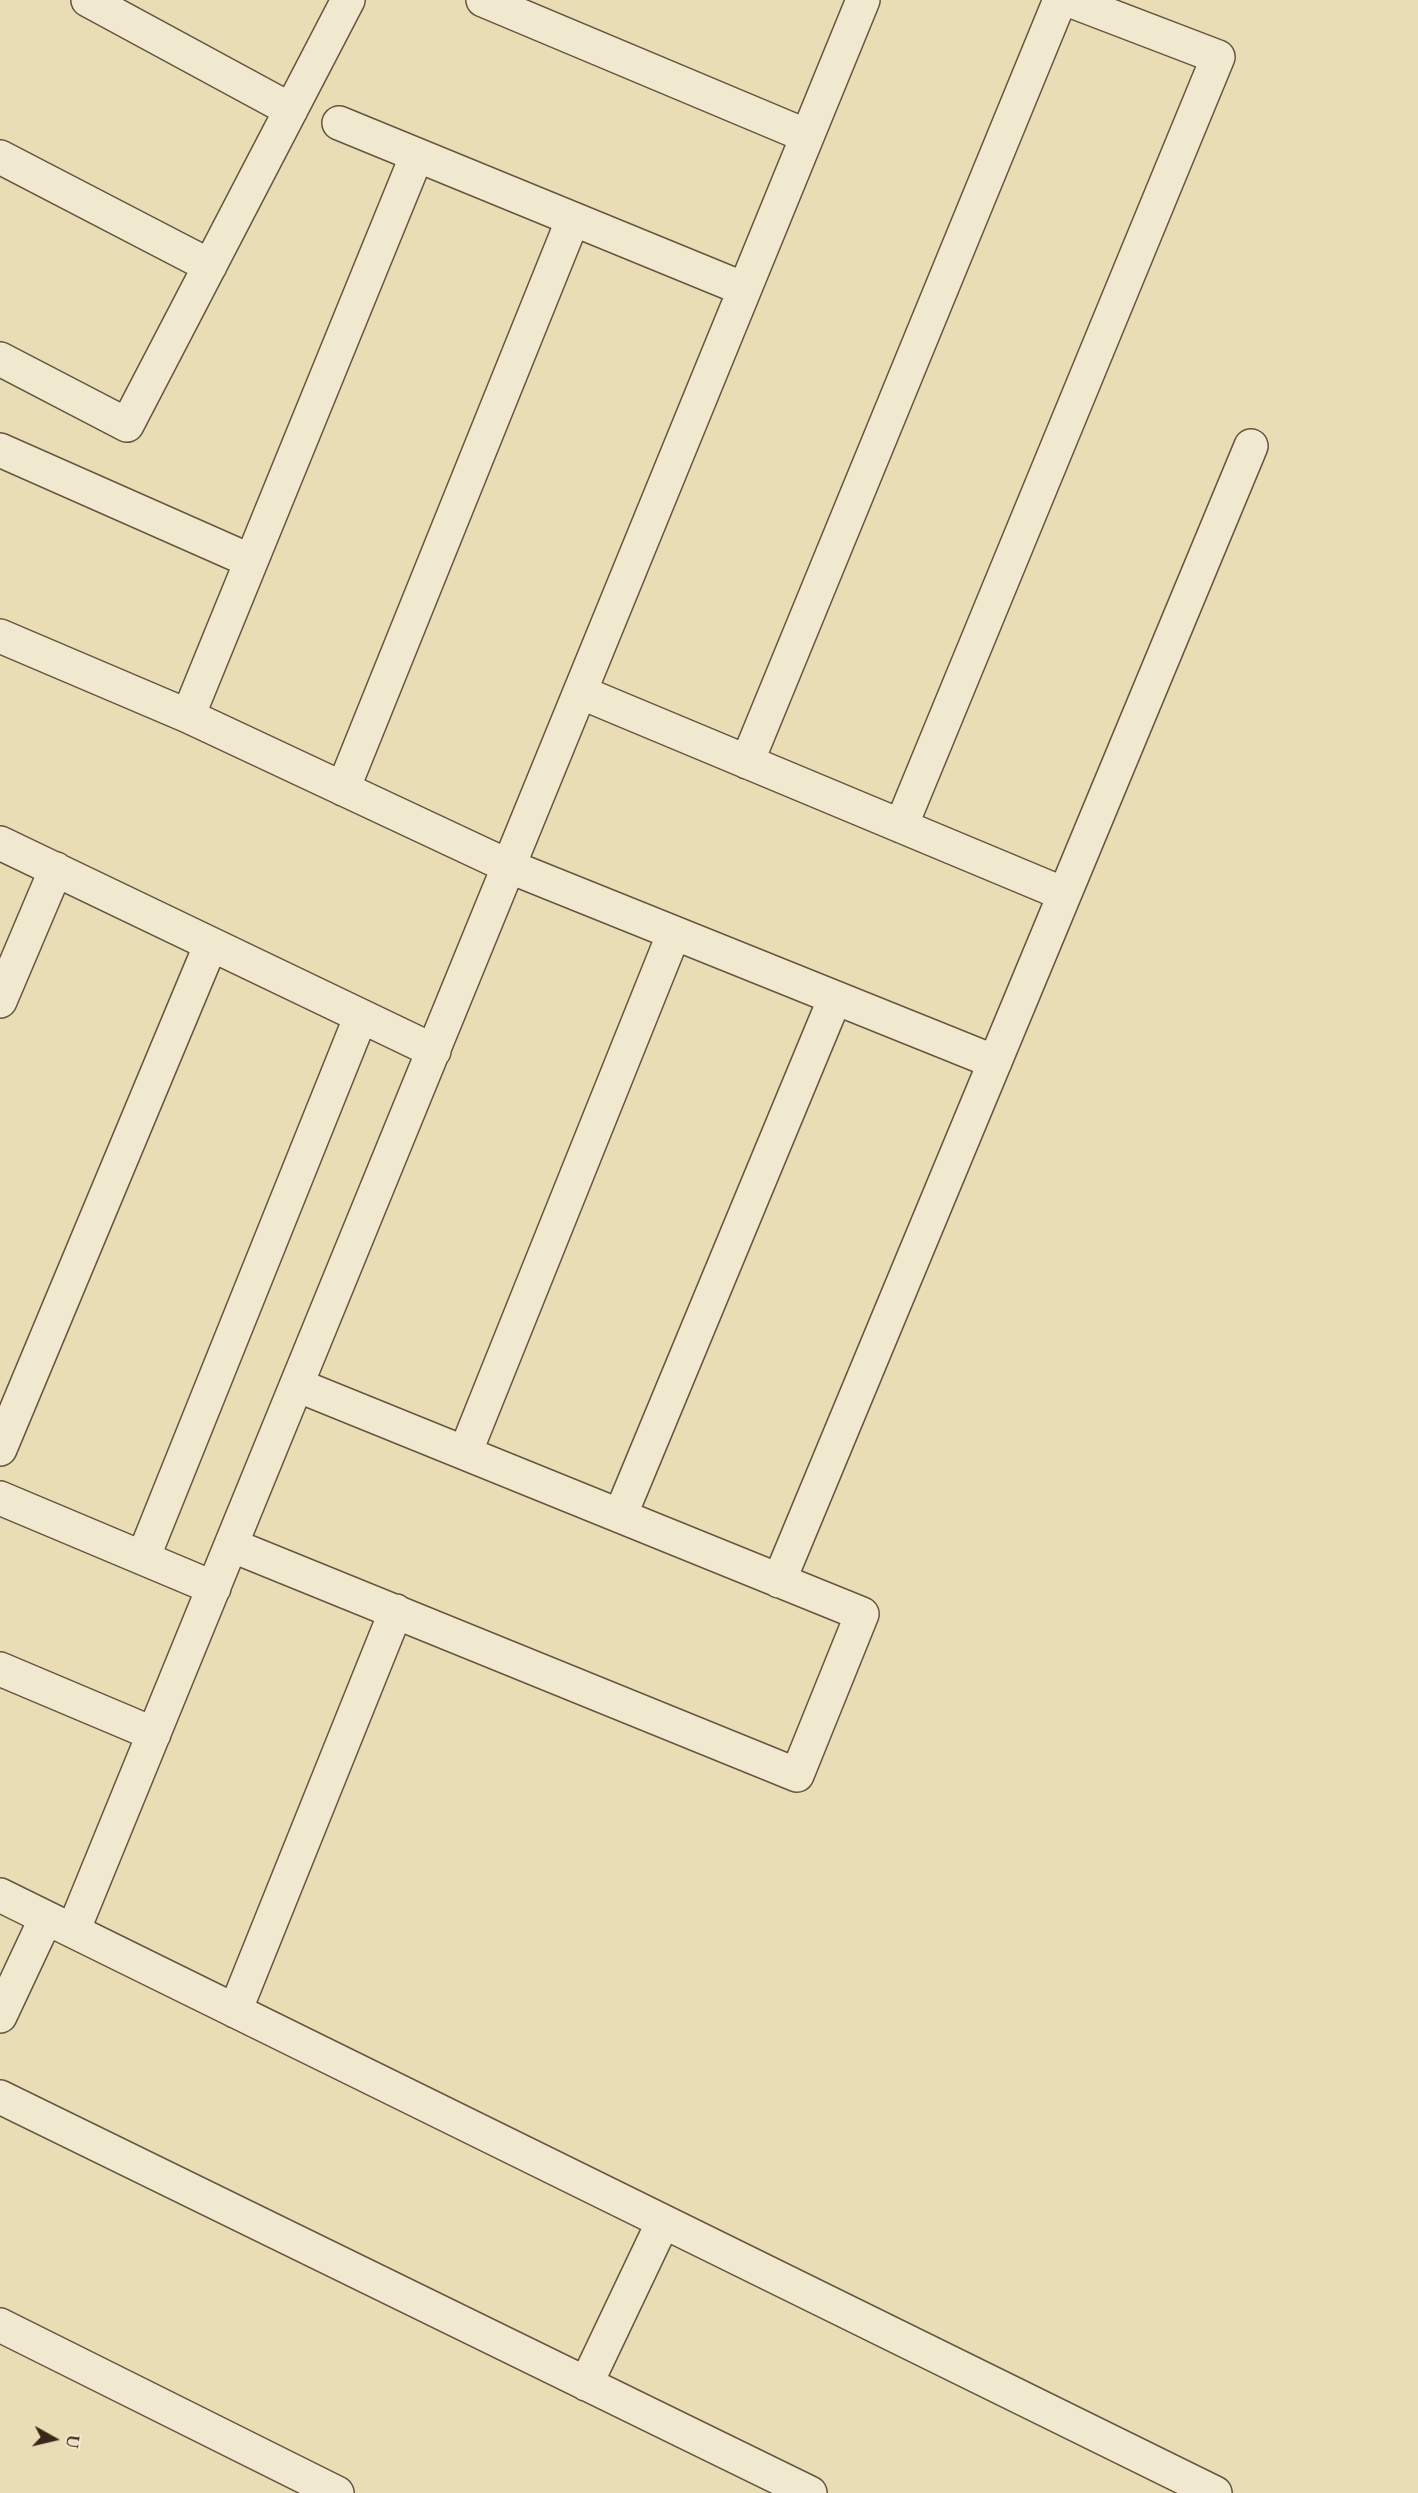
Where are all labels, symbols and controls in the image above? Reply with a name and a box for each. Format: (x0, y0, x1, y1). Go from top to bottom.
north arrow (24, 2409, 84, 2469)
text: U (60, 2434, 84, 2450)

